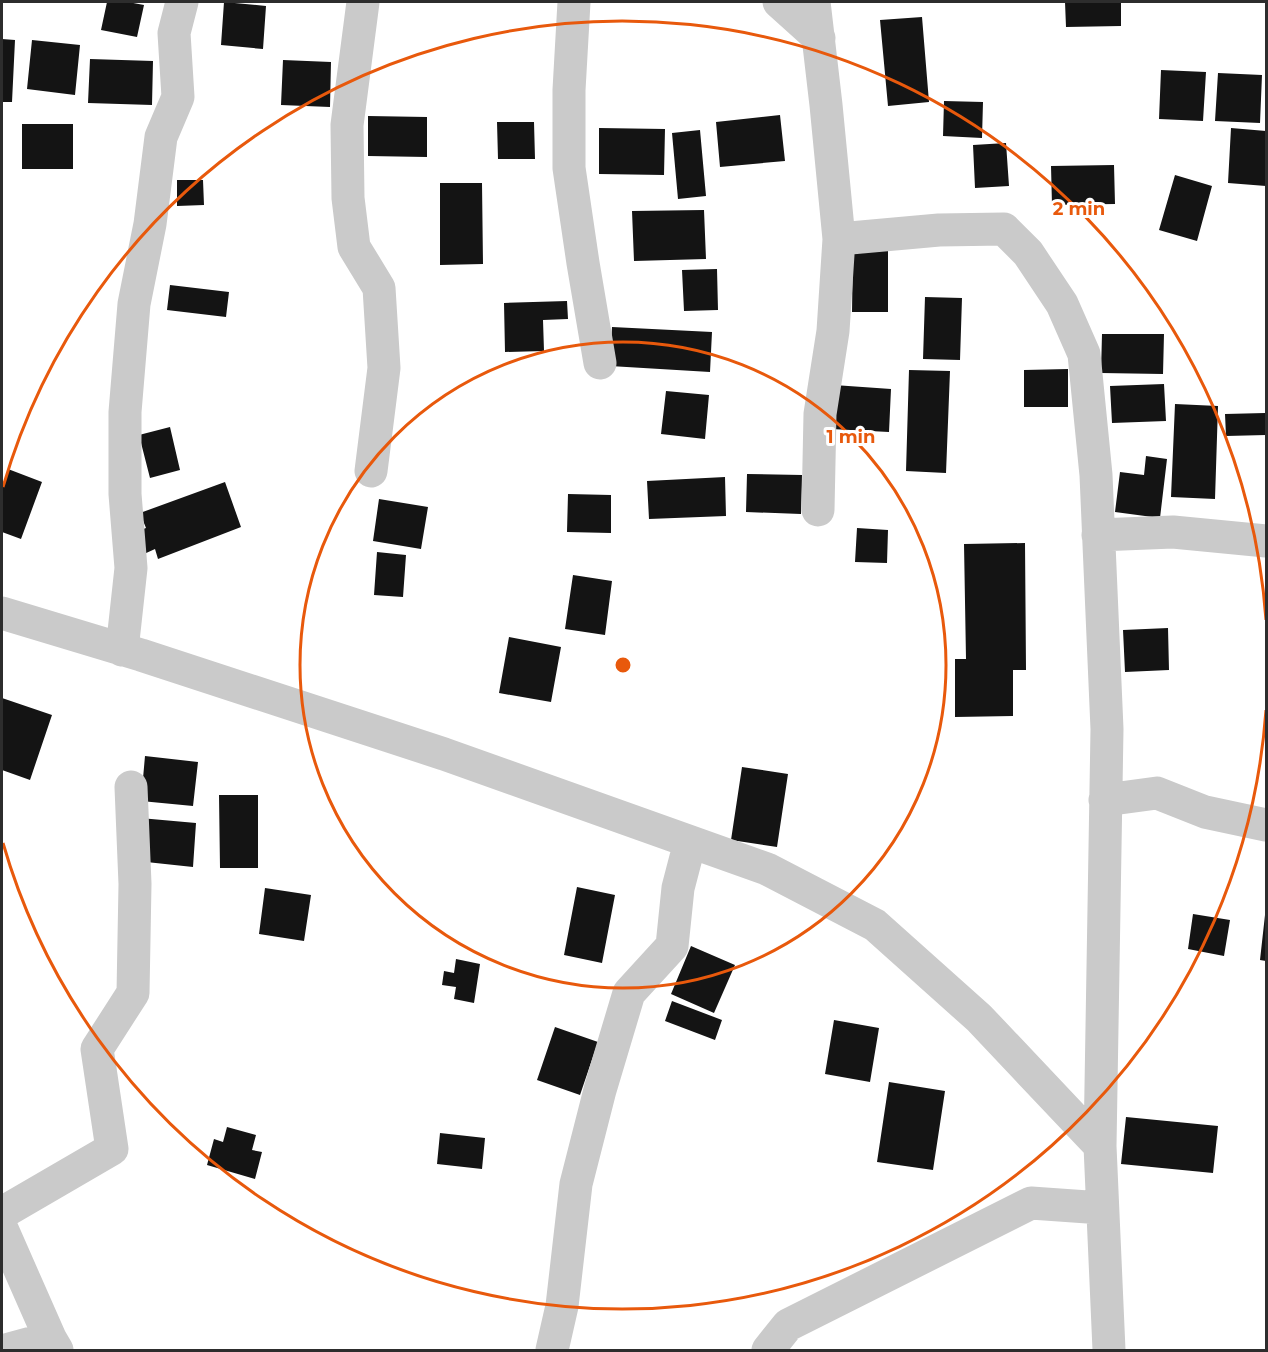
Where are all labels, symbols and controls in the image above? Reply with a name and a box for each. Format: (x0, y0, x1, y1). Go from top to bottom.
text: 2 min (1053, 198, 1105, 220)
text: 1 min (827, 426, 875, 448)
centre of rings (613, 655, 633, 675)

